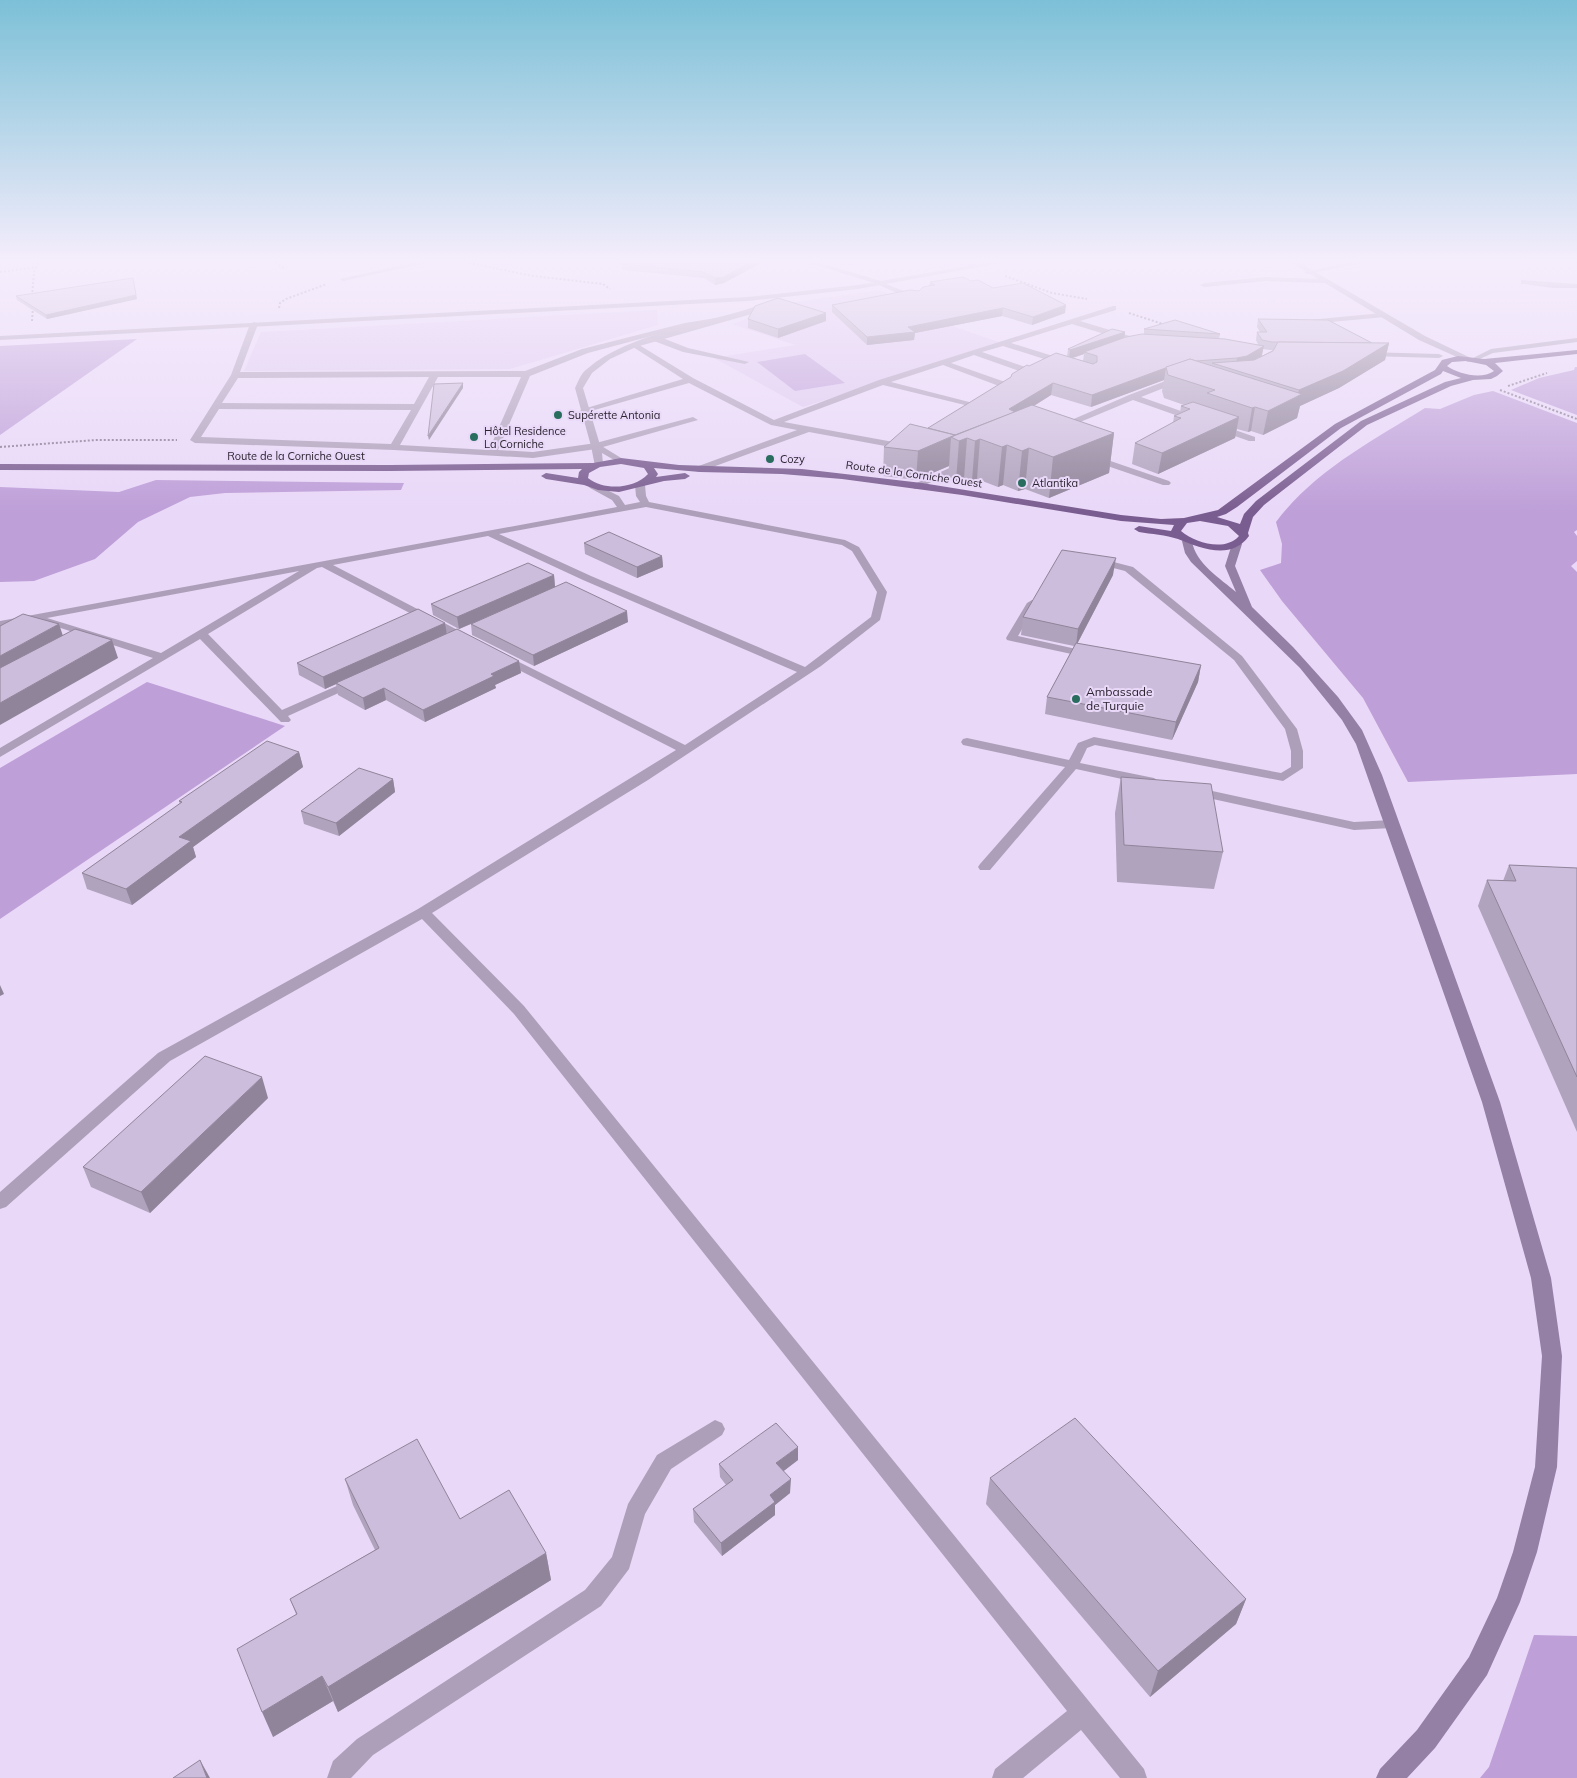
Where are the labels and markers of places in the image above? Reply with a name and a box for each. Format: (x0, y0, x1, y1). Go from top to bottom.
place label: Supérette Antonia (568, 408, 660, 422)
marker: Supérette Antonia (552, 409, 564, 421)
place label: Hôtel Residence La Corniche (484, 424, 566, 451)
marker: Hôtel Residence La Corniche (468, 431, 480, 443)
place label: Cozy (780, 452, 805, 466)
marker: Cozy (764, 453, 776, 465)
place label: Atlantika (1032, 476, 1078, 490)
marker: Atlantika (1016, 477, 1028, 489)
place label: Ambassade de Turquie (1086, 684, 1153, 713)
marker: Ambassade de Turquie (1070, 693, 1082, 705)

